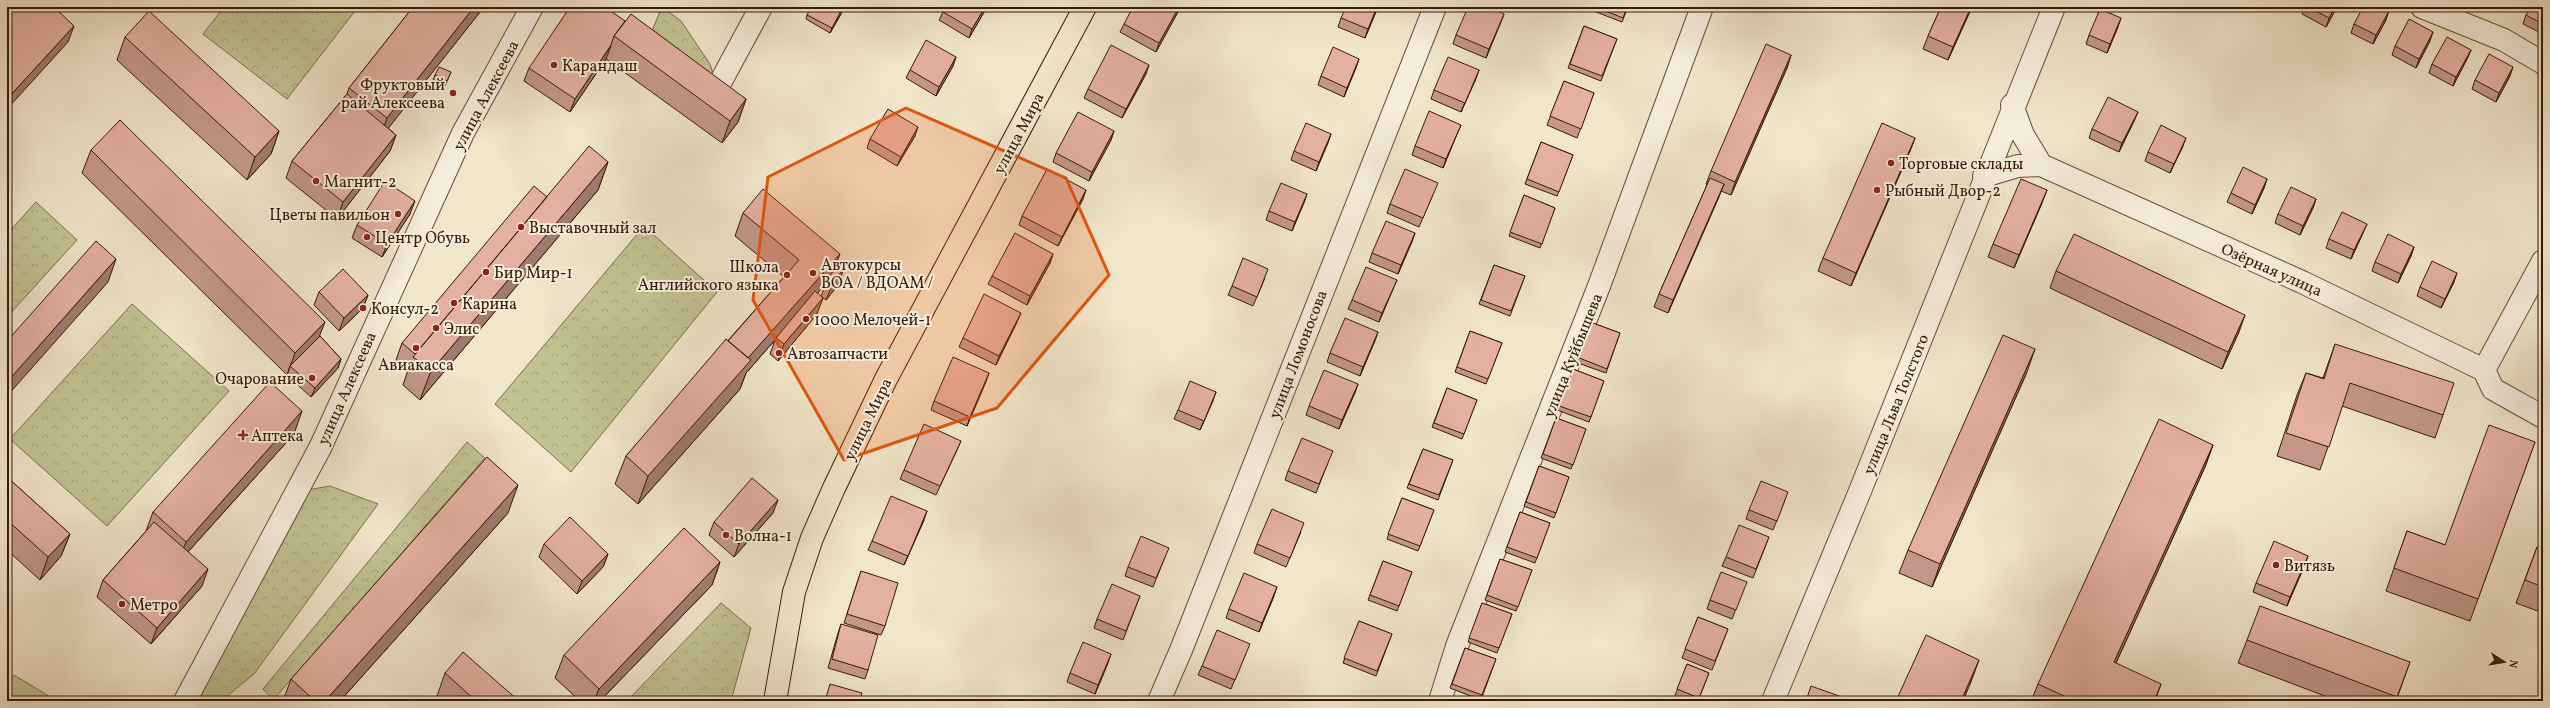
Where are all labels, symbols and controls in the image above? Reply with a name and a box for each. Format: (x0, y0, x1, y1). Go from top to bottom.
street label: улица Алексеева (448, 37, 525, 155)
place label: Карандаш (562, 56, 638, 78)
marker: Карандаш (549, 60, 559, 70)
place label: Фруктовый рай Алексеева (341, 75, 445, 115)
marker: Фруктовый рай Алексеева (448, 88, 458, 98)
street label: улица Мира (989, 89, 1051, 179)
place label: Торговые склады (1899, 154, 2023, 176)
marker: Торговые склады (1886, 158, 1896, 168)
place label: Магнит-2 (324, 172, 397, 194)
marker: Магнит-2 (311, 176, 321, 186)
place label: Рыбный Двор-2 (1885, 181, 2001, 203)
marker: Рыбный Двор-2 (1872, 185, 1882, 195)
place label: Цветы павильон (269, 205, 390, 227)
marker: Цветы павильон (393, 209, 403, 219)
place label: Выставочный зал (529, 218, 657, 240)
marker: Выставочный зал (516, 222, 526, 232)
place label: Центр Обувь (375, 228, 470, 250)
marker: Центр Обувь (362, 232, 372, 242)
street label: Озёрная улица (2217, 239, 2325, 303)
place label: Автокурсы ВОА / ВДОАМ / (821, 255, 934, 295)
place label: Школа Английского языка (638, 257, 779, 297)
place label: Бир Мир-1 (494, 263, 573, 285)
marker: Бир Мир-1 (481, 267, 491, 277)
marker: Автокурсы ВОА / ВДОАМ / (808, 268, 818, 278)
marker: Школа Английского языка (782, 270, 792, 280)
street label: улица Ломоносова (1264, 287, 1334, 422)
street label: улица Куйбышева (1539, 290, 1609, 421)
place label: Карина (462, 294, 517, 316)
marker: Карина (449, 298, 459, 308)
place label: Консул-2 (371, 299, 439, 321)
marker: Консул-2 (358, 303, 368, 313)
place label: 1000 Мелочей-1 (814, 310, 931, 332)
marker: 1000 Мелочей-1 (801, 314, 811, 324)
place label: Элис (444, 319, 479, 341)
marker: Элис (431, 323, 441, 333)
street label: улица Алексеева (313, 329, 383, 449)
street label: улица Льва Толстого (1859, 331, 1935, 478)
marker: Авиакасса (411, 343, 421, 353)
place label: Автозапчасти (787, 344, 888, 366)
marker: Автозапчасти (774, 348, 784, 358)
place label: Авиакасса (378, 355, 454, 377)
place label: Очарование (215, 369, 304, 391)
marker: Очарование (307, 373, 317, 383)
street label: улица Мира (839, 375, 898, 465)
place label: Аптека (251, 426, 304, 448)
marker: Аптека (238, 430, 248, 440)
place label: Волна-1 (734, 526, 792, 548)
marker: Волна-1 (721, 530, 731, 540)
place label: Витязь (2284, 556, 2335, 578)
marker: Витязь (2271, 560, 2281, 570)
place label: Метро (130, 595, 178, 617)
marker: Метро (117, 599, 127, 609)
north arrow (2484, 642, 2524, 682)
text: N (2504, 658, 2520, 669)

